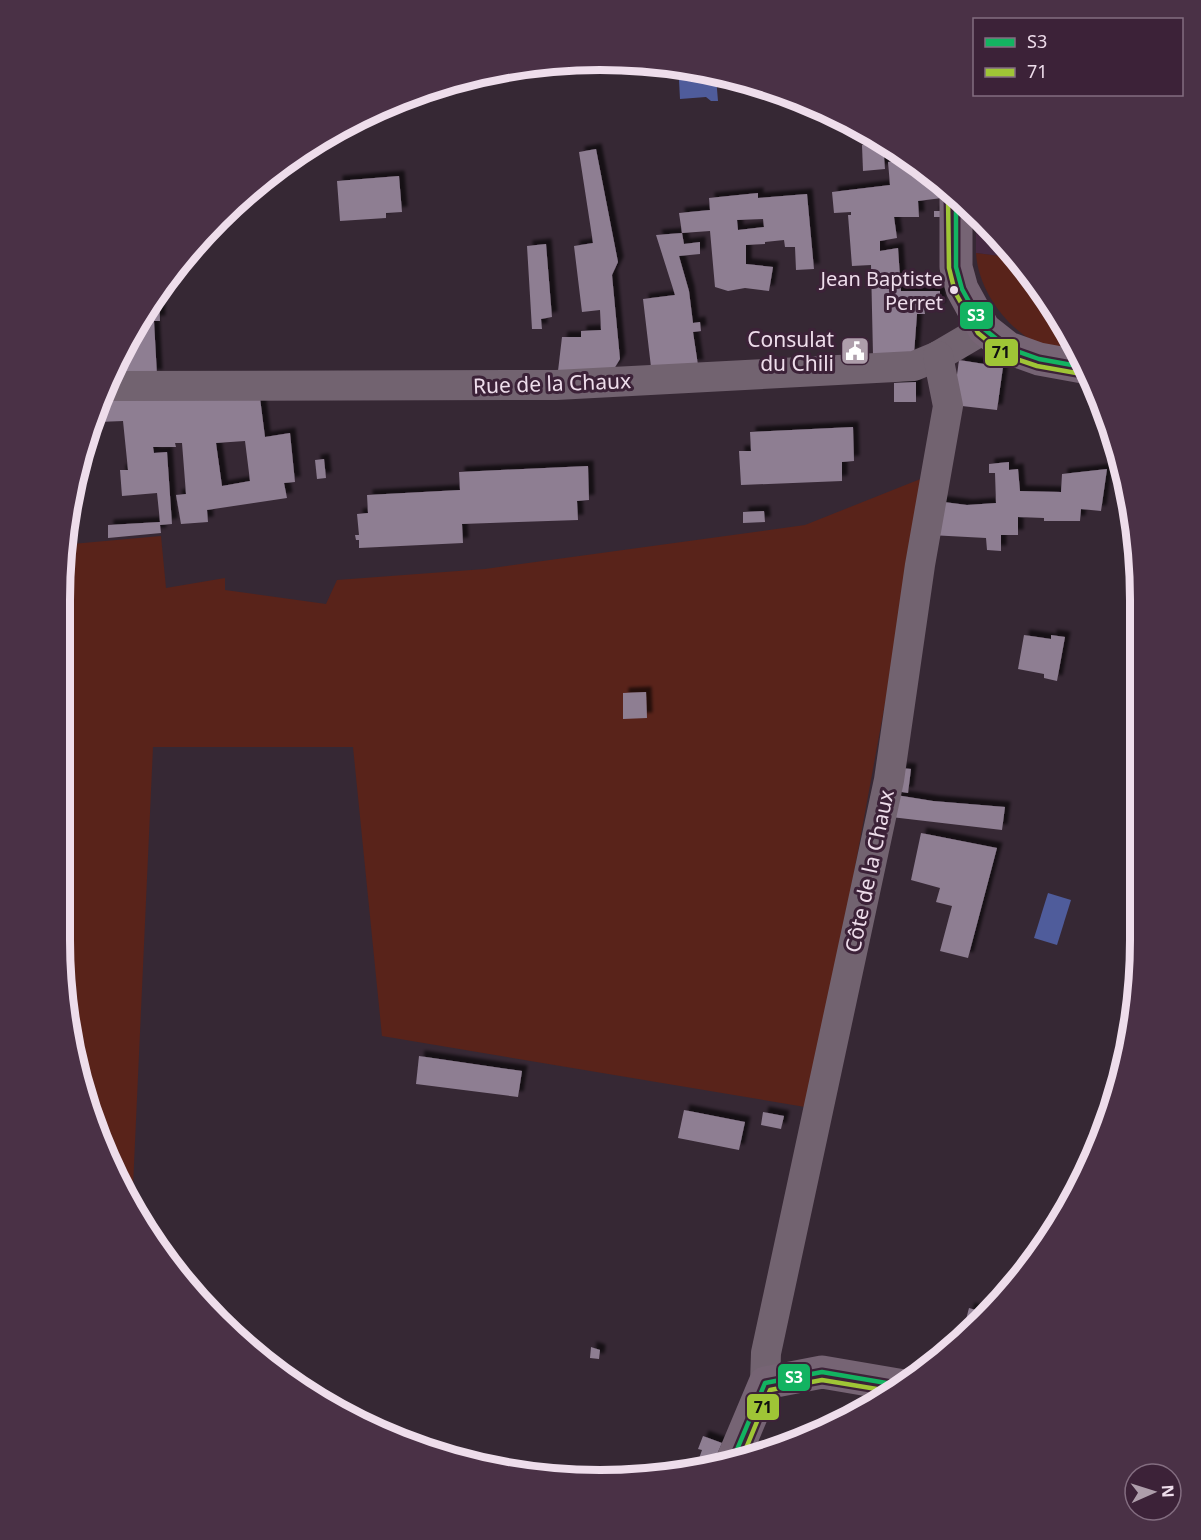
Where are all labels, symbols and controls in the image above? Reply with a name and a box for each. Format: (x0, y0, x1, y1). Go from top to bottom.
legend (973, 18, 1183, 96)
text: S3 (1027, 29, 1047, 53)
text: 71 (1027, 59, 1048, 83)
place label: Jean Baptiste Perret (819, 265, 943, 316)
marker: Jean Baptiste Perret (948, 284, 960, 296)
line badge: S3 (959, 301, 994, 330)
text: S3 (967, 304, 985, 326)
place label: Consulat du Chili (747, 325, 834, 377)
public building icon: Consulat du Chili (839, 335, 871, 367)
line badge: 71 (984, 338, 1019, 367)
text: 71 (992, 341, 1010, 363)
street label: Rue de la Chaux (472, 366, 632, 400)
street label: Côte de la Chaux (838, 787, 900, 955)
line badge: S3 (777, 1363, 811, 1392)
text: S3 (785, 1366, 803, 1388)
line badge: 71 (746, 1393, 780, 1421)
text: 71 (754, 1396, 772, 1418)
north arrow (1123, 1462, 1183, 1522)
text: N (1157, 1484, 1179, 1498)

